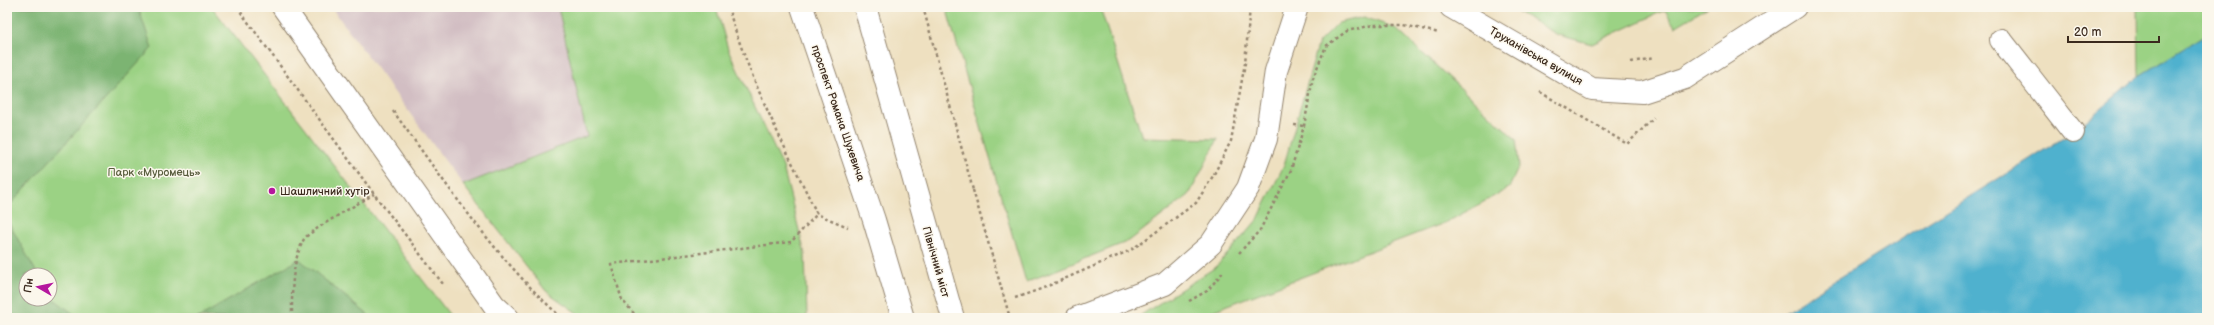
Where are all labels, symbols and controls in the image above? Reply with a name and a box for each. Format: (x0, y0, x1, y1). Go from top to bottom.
scale bar (2068, 18, 2159, 44)
street label: Труханівська вулиця (1487, 24, 1585, 88)
text: 20 m (2074, 25, 2101, 40)
street label: проспект Романа Шухевича (809, 43, 868, 183)
park label: Парк «Муромець» (107, 166, 201, 179)
place label: Шашличний хутір (280, 185, 370, 198)
marker: Шашличний хутір (267, 186, 277, 196)
street label: Північний міст (920, 225, 952, 299)
north arrow (18, 267, 58, 307)
text: Пн (21, 277, 36, 294)

